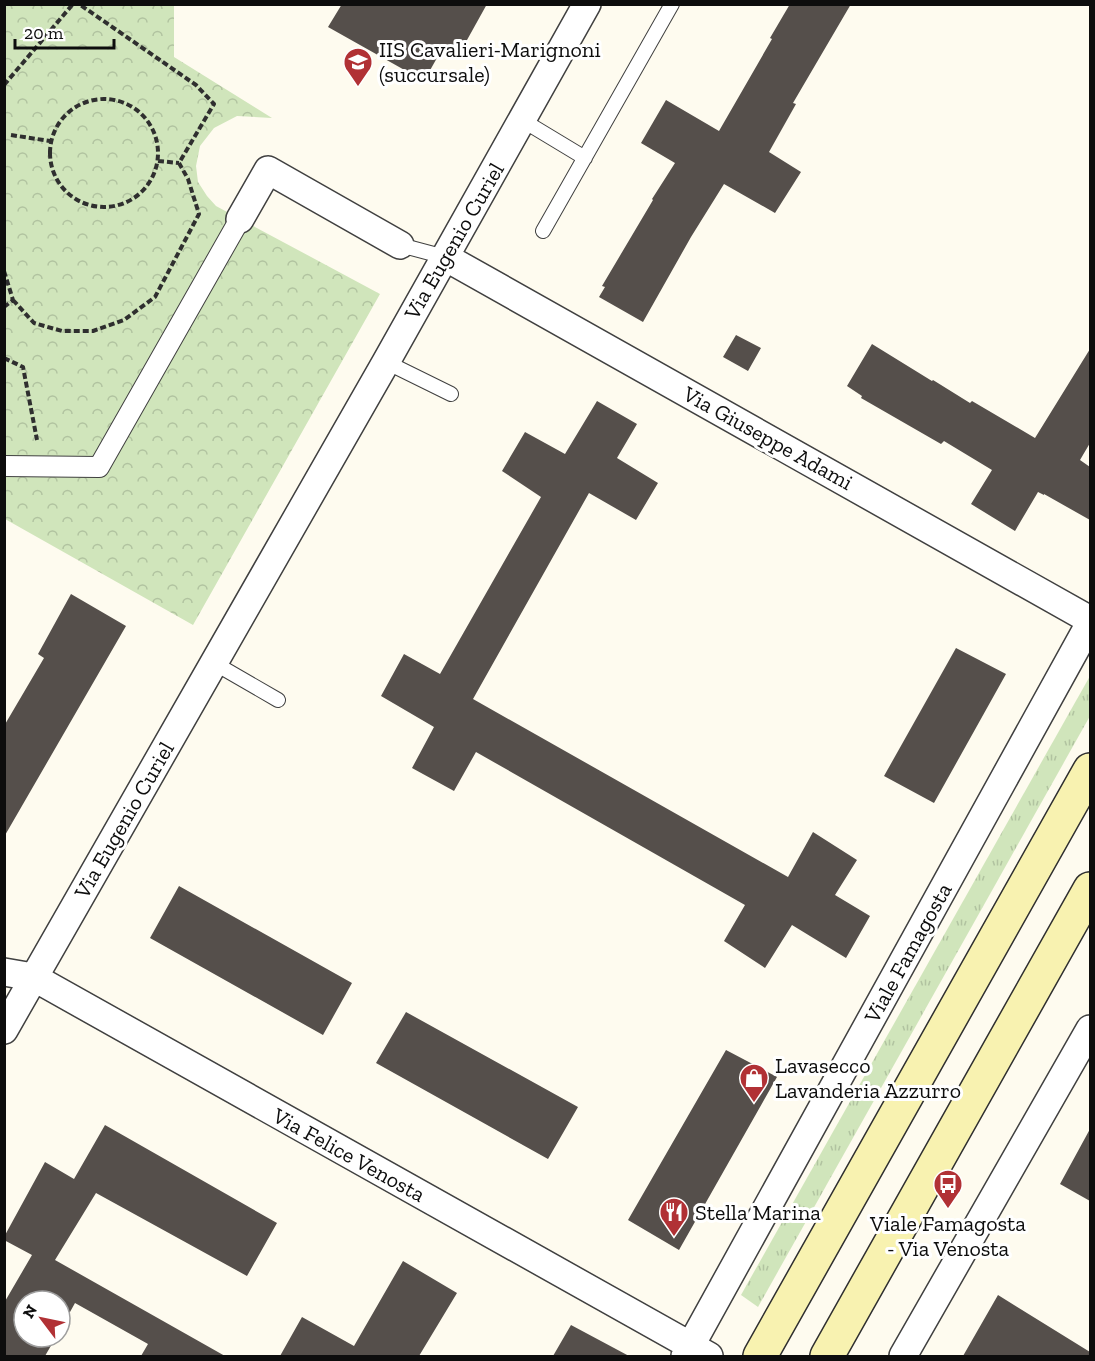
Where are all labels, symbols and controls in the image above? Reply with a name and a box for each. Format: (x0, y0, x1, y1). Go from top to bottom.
scale bar (15, 12, 114, 50)
text: 20 m (24, 22, 64, 44)
place label: IIS Cavalieri-Marignoni (succursale) (379, 36, 601, 88)
school or university icon: IIS Cavalieri-Marignoni (succursale) (342, 46, 374, 88)
street label: Via Eugenio Curiel (398, 158, 510, 325)
street label: Via Giuseppe Adami (677, 380, 858, 496)
street label: Via Eugenio Curiel (68, 737, 180, 904)
street label: Viale Famagosta (858, 878, 958, 1029)
place label: Lavasecco Lavanderia Azzurro (775, 1052, 961, 1104)
shop icon: Lavasecco Lavanderia Azzurro (738, 1062, 770, 1104)
street label: Via Felice Venosta (267, 1101, 430, 1208)
bus stop icon: Viale Famagosta - Via Venosta (932, 1168, 964, 1210)
restaurant icon: Stella Marina (658, 1196, 690, 1238)
place label: Stella Marina (695, 1199, 821, 1226)
place label: Viale Famagosta - Via Venosta (869, 1210, 1026, 1262)
north arrow (12, 1289, 72, 1349)
text: N (18, 1301, 41, 1322)

